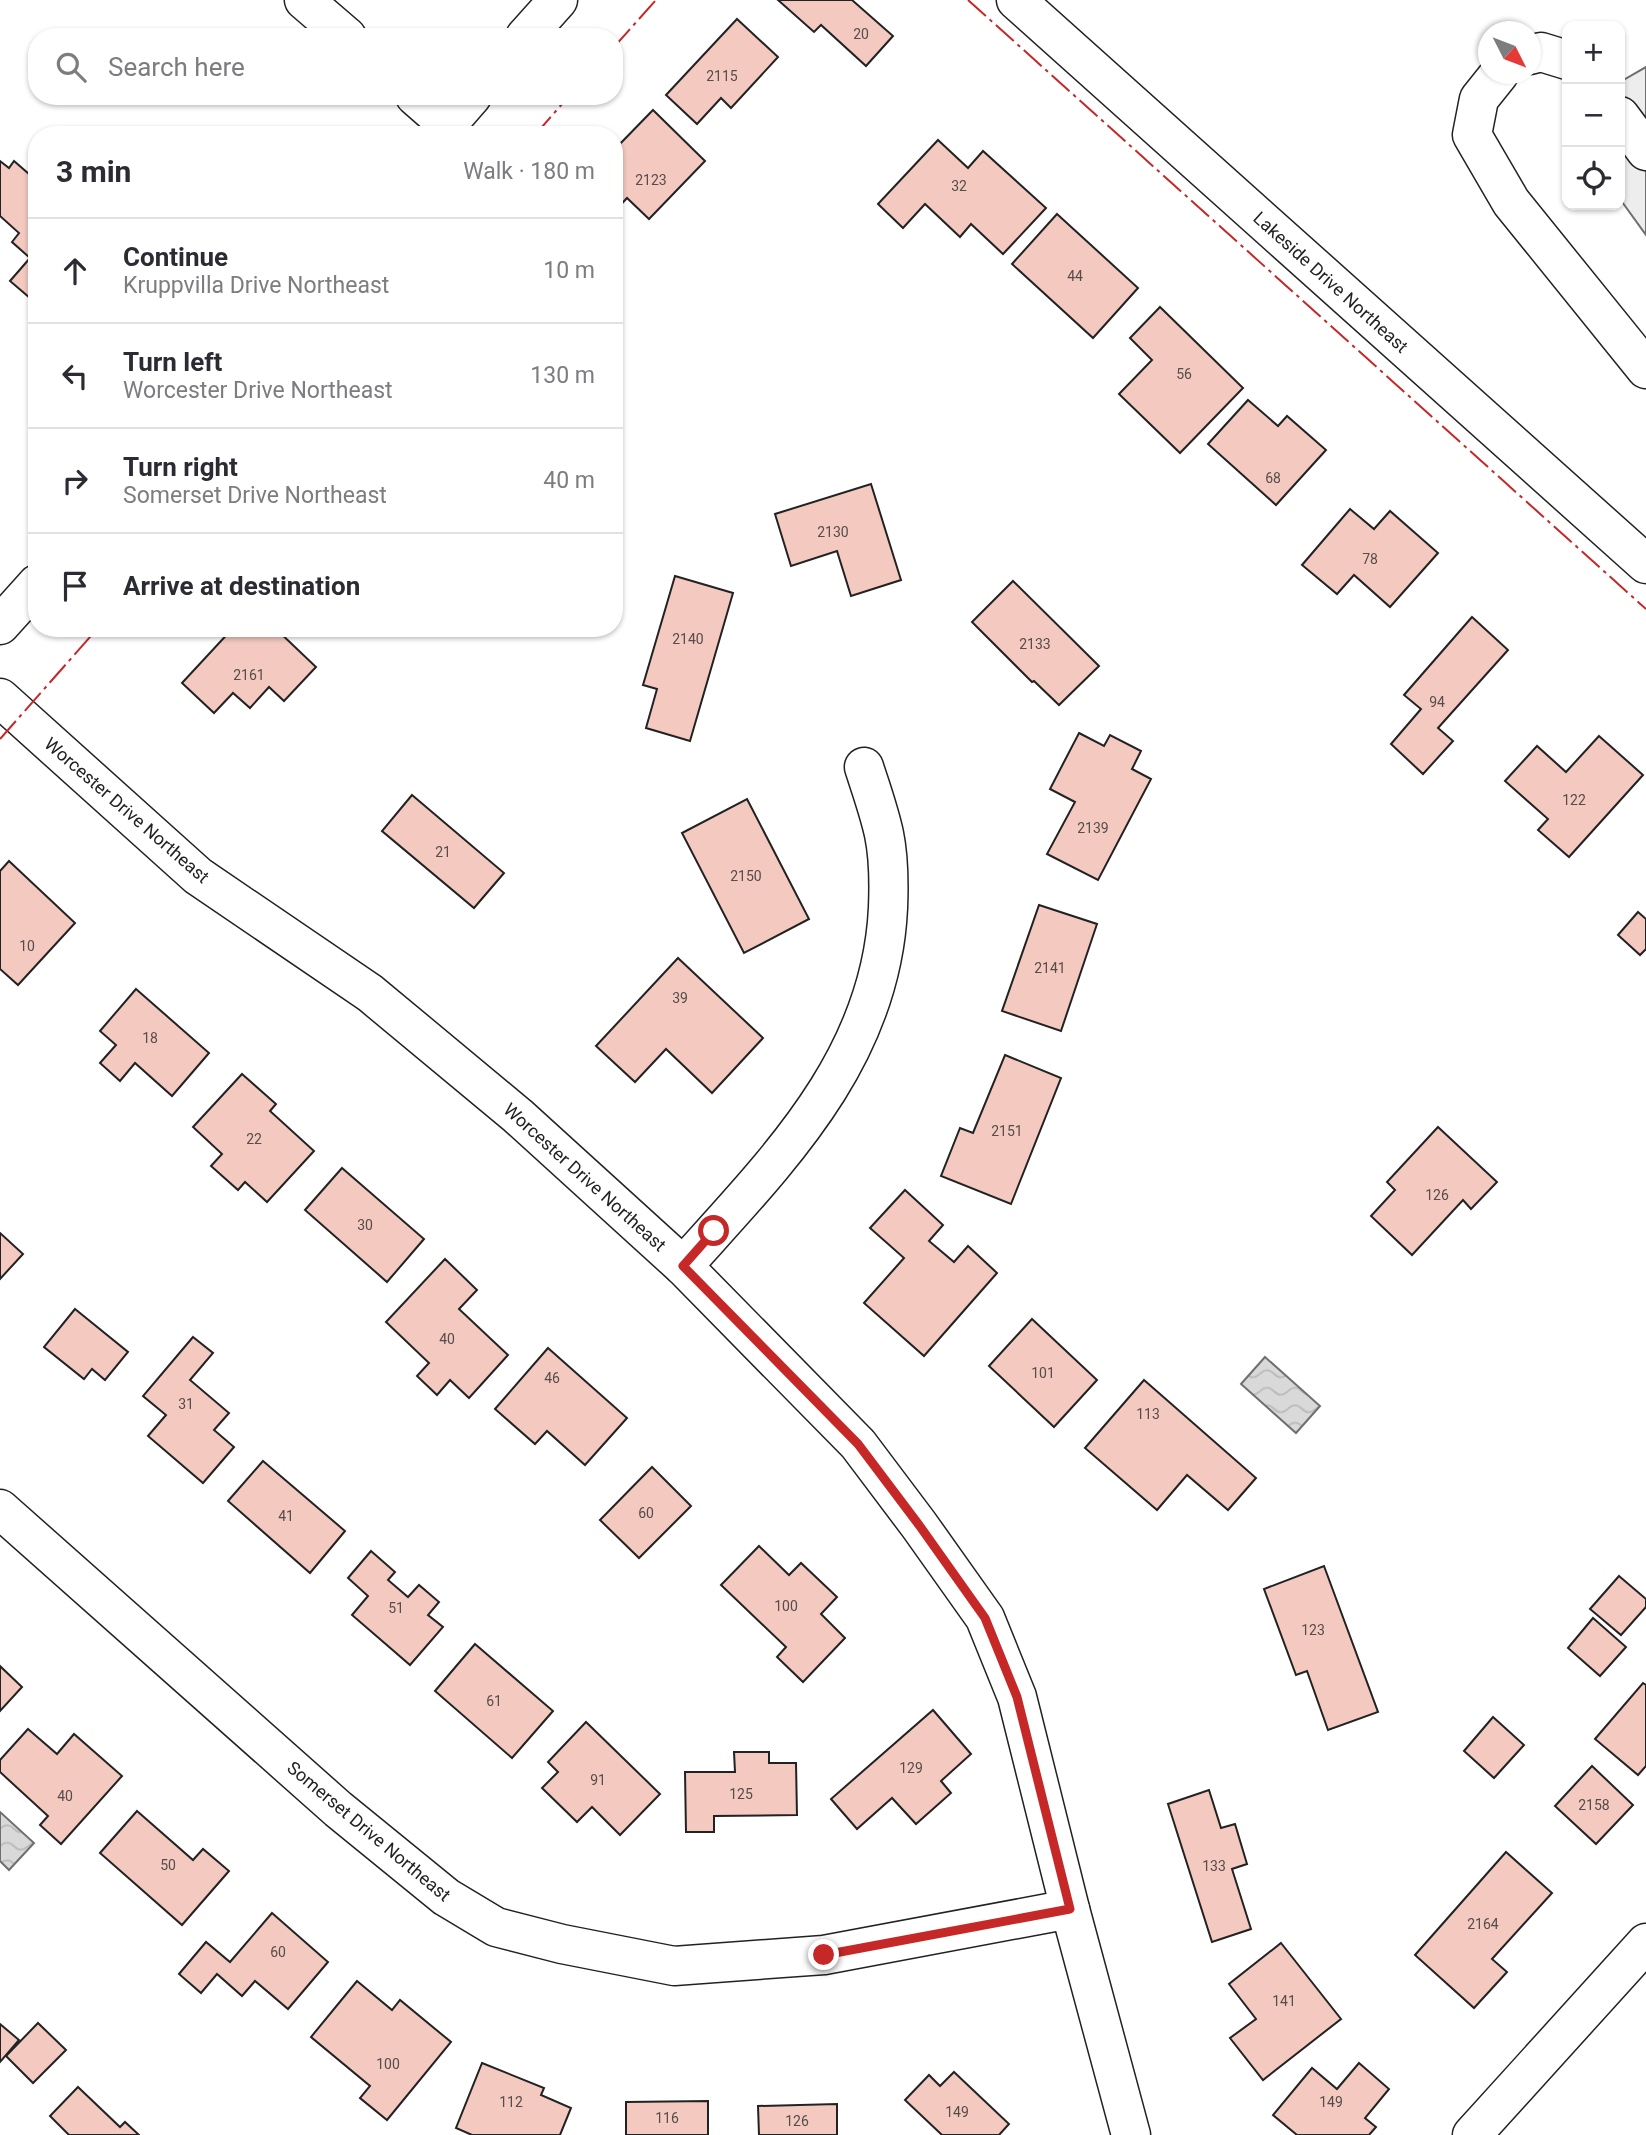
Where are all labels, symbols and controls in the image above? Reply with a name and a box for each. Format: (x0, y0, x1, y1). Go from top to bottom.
north arrow (1478, 21, 1541, 84)
map controls (1562, 21, 1625, 210)
button: + (1562, 21, 1625, 84)
house number: 20 (853, 26, 869, 42)
search box (28, 28, 623, 105)
icon: search (52, 48, 90, 86)
text: Search here (108, 52, 245, 82)
house number: 2115 (706, 68, 738, 84)
button: − (1562, 84, 1625, 147)
button: locate (1562, 147, 1625, 210)
text: 3 min (56, 154, 131, 189)
text: Walk · 180 m (463, 158, 595, 185)
house number: 2123 (635, 172, 667, 188)
house number: 32 (951, 178, 967, 194)
street label: Lakeside Drive Northeast (1249, 207, 1413, 357)
text: Continue (123, 242, 228, 272)
icon: ahead (56, 252, 94, 290)
text: 10 m (543, 257, 595, 284)
house number: 44 (1067, 268, 1083, 284)
text: Kruppvilla Drive Northeast (123, 272, 389, 299)
text: Turn left (123, 347, 222, 377)
icon: left (56, 357, 94, 395)
text: 130 m (530, 362, 595, 389)
house number: 56 (1176, 366, 1192, 382)
text: Worcester Drive Northeast (123, 377, 393, 404)
text: Turn right (123, 452, 238, 482)
icon: right (56, 462, 94, 500)
text: 40 m (543, 467, 595, 494)
house number: 68 (1265, 470, 1281, 486)
text: Somerset Drive Northeast (123, 482, 387, 509)
house number: 2130 (817, 524, 849, 540)
house number: 78 (1362, 551, 1378, 567)
icon: arrive (56, 567, 94, 605)
text: Arrive at destination (123, 571, 360, 601)
house number: 2140 (672, 631, 704, 647)
house number: 2133 (1019, 636, 1051, 652)
house number: 2161 (233, 667, 265, 683)
house number: 94 (1429, 694, 1445, 710)
street label: Worcester Drive Northeast (40, 733, 214, 887)
house number: 122 (1562, 792, 1586, 808)
house number: 2139 (1077, 820, 1109, 836)
house number: 21 (435, 844, 451, 860)
house number: 2150 (730, 868, 762, 884)
house number: 10 (19, 938, 35, 954)
house number: 2141 (1034, 960, 1066, 976)
house number: 39 (672, 990, 688, 1006)
house number: 18 (142, 1030, 158, 1046)
street label: Worcester Drive Northeast (500, 1099, 671, 1255)
house number: 2151 (991, 1123, 1023, 1139)
house number: 22 (246, 1131, 262, 1147)
house number: 126 (1425, 1187, 1449, 1203)
route start (698, 1215, 729, 1246)
house number: 30 (357, 1217, 373, 1233)
house number: 40 (439, 1331, 455, 1347)
house number: 101 (1031, 1365, 1055, 1381)
house number: 46 (544, 1370, 560, 1386)
house number: 31 (178, 1396, 194, 1412)
house number: 113 (1136, 1406, 1160, 1422)
house number: 60 (638, 1505, 654, 1521)
house number: 41 (278, 1508, 294, 1524)
house number: 100 (774, 1598, 798, 1614)
house number: 51 (388, 1600, 404, 1616)
house number: 123 (1301, 1622, 1325, 1638)
house number: 61 (486, 1693, 502, 1709)
street label: Somerset Drive Northeast (283, 1757, 455, 1905)
house number: 129 (899, 1760, 923, 1776)
house number: 91 (590, 1772, 606, 1788)
house number: 125 (729, 1786, 753, 1802)
house number: 40 (57, 1788, 73, 1804)
house number: 2158 (1578, 1797, 1610, 1813)
house number: 50 (160, 1857, 176, 1873)
house number: 133 (1202, 1858, 1226, 1874)
house number: 2164 (1467, 1916, 1499, 1932)
route end (808, 1939, 839, 1970)
house number: 60 (270, 1944, 286, 1960)
house number: 141 (1272, 1993, 1296, 2009)
house number: 100 (376, 2056, 400, 2072)
house number: 112 (499, 2094, 523, 2110)
house number: 149 (1319, 2094, 1343, 2110)
house number: 149 (945, 2104, 969, 2120)
house number: 116 (655, 2110, 679, 2126)
house number: 126 (785, 2113, 809, 2129)

